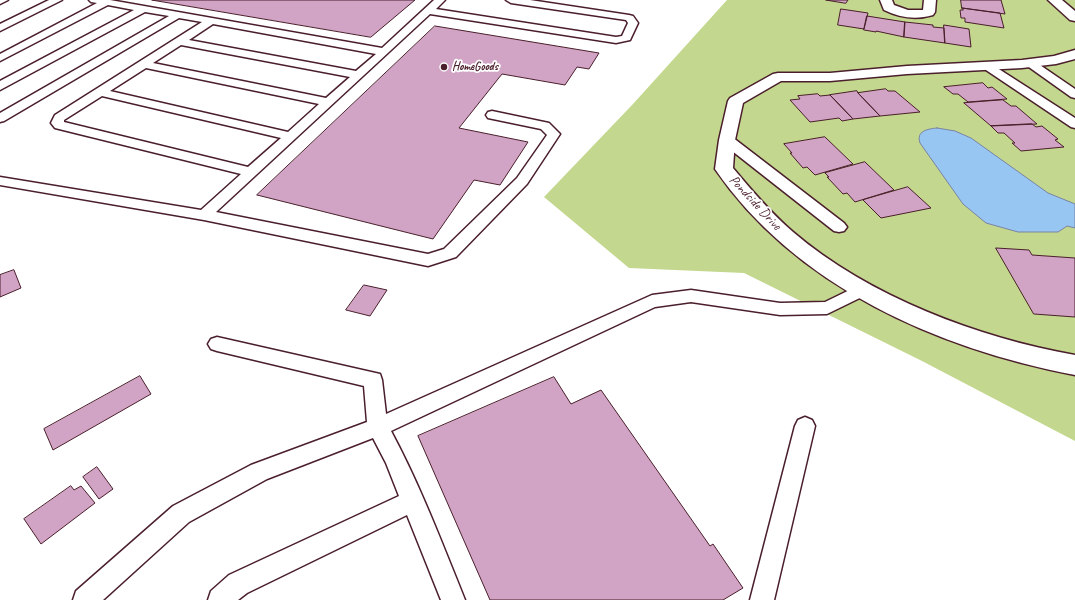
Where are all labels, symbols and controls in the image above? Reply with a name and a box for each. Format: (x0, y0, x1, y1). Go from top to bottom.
place label: HomeGoods (452, 60, 498, 74)
marker: HomeGoods (439, 62, 449, 72)
street label: Pondside Drive (725, 172, 785, 234)

